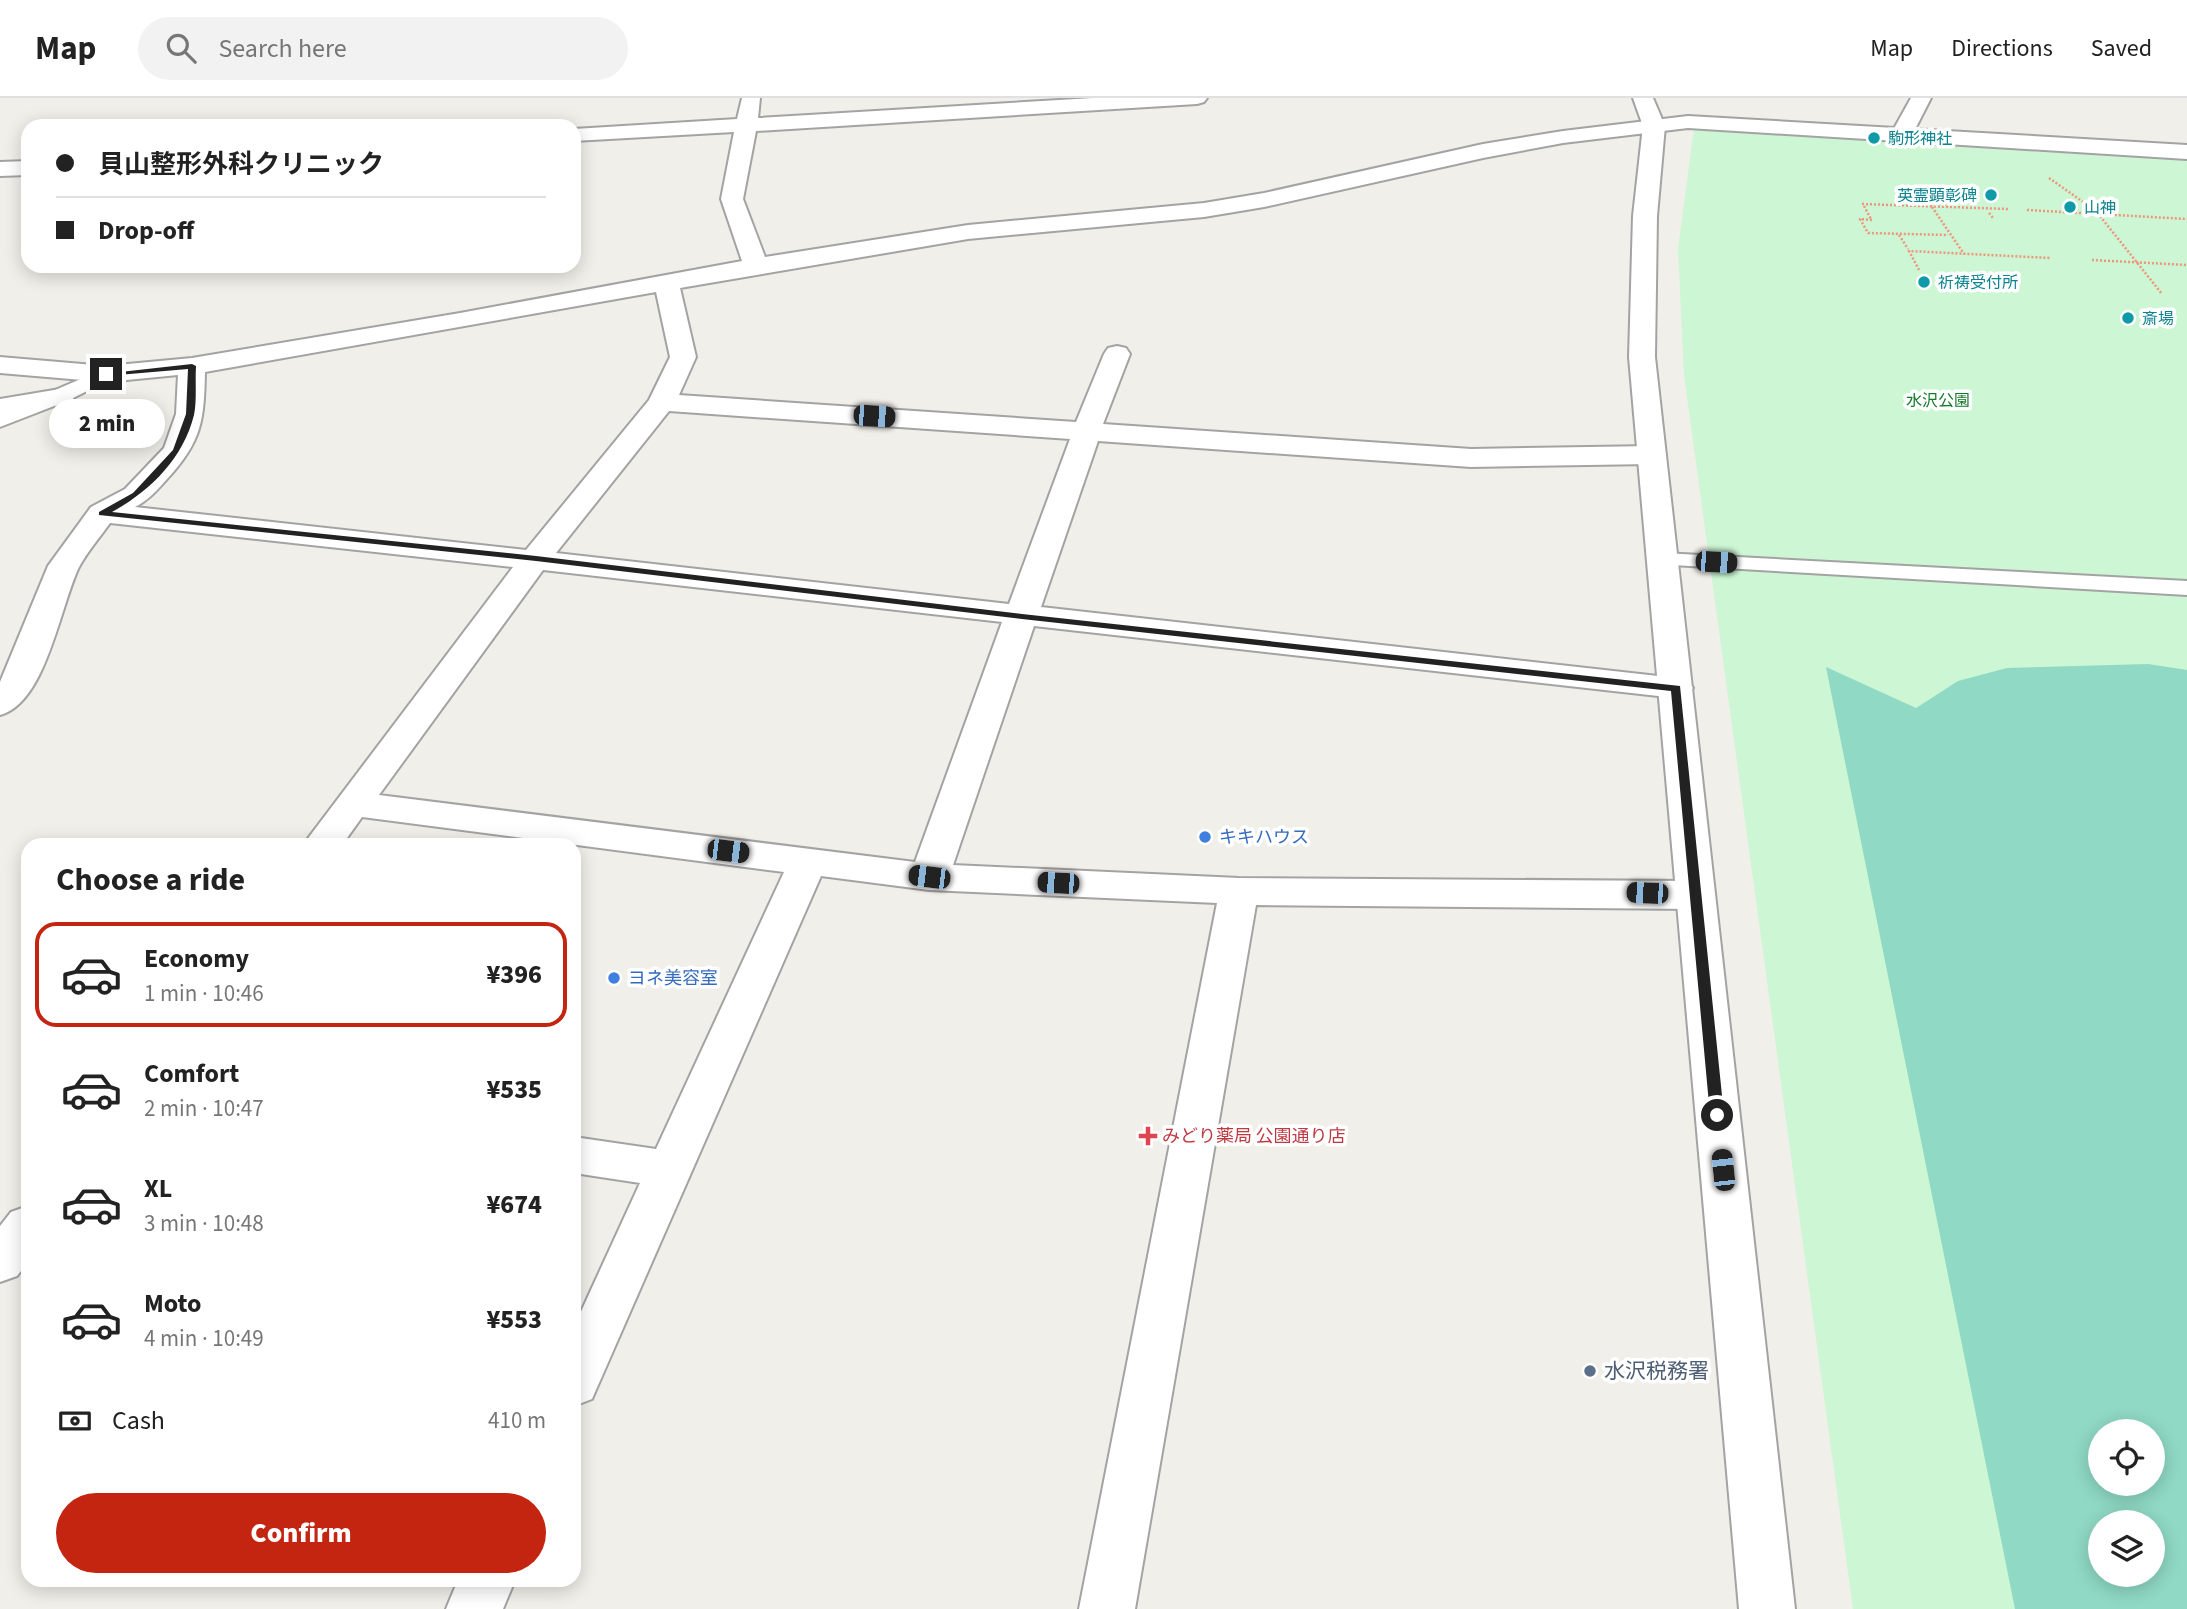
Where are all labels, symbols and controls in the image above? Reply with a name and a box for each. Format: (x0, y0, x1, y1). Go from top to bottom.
search box (138, 17, 628, 80)
text: Map (35, 25, 96, 72)
icon: search (162, 29, 200, 67)
text: Search here (218, 30, 347, 67)
text: Map (1870, 31, 1913, 66)
text: Directions (1951, 31, 2053, 66)
text: Saved (2091, 31, 2152, 66)
place label: 駒形神社 (1888, 128, 1952, 150)
marker: 駒形神社 (1866, 130, 1882, 146)
text: 貝山整形外科クリニック (98, 146, 384, 183)
place label: 英霊顕彰碑 (1897, 185, 1977, 207)
marker: 英霊顕彰碑 (1983, 187, 1999, 203)
place label: 山神 (2084, 197, 2116, 219)
marker: 山神 (2062, 199, 2078, 215)
text: Drop-off (98, 212, 194, 249)
place label: 祈祷受付所 (1938, 272, 2018, 294)
marker: 祈祷受付所 (1916, 274, 1932, 290)
place label: 斎場 (2142, 308, 2174, 330)
marker: 斎場 (2120, 310, 2136, 326)
route end (90, 358, 122, 390)
park label: 水沢公園 (1906, 390, 1970, 412)
callout: 2 min (48, 398, 164, 448)
car (853, 404, 896, 428)
text: 2 min (79, 407, 135, 440)
car (1695, 550, 1738, 574)
place label: キキハウス (1219, 825, 1309, 850)
marker: キキハウス (1197, 829, 1213, 845)
car (706, 838, 751, 864)
text: Choose a ride (56, 857, 245, 903)
car (907, 864, 952, 890)
car (1037, 871, 1080, 895)
car (1626, 882, 1669, 904)
text: Economy (144, 940, 249, 977)
icon: car (60, 943, 123, 1006)
text: ¥396 (486, 956, 542, 993)
place label: ヨネ美容室 (628, 966, 718, 991)
marker: ヨネ美容室 (606, 970, 622, 986)
text: 1 min · 10:46 (144, 977, 264, 1010)
text: Comfort (144, 1055, 239, 1092)
icon: car (60, 1058, 123, 1121)
text: ¥535 (486, 1071, 542, 1108)
text: 2 min · 10:47 (144, 1092, 264, 1125)
route start (1701, 1099, 1733, 1131)
place label: みどり薬局 公園通り店 (1162, 1124, 1346, 1149)
marker: みどり薬局 公園通り店 (1140, 1128, 1156, 1144)
car (1711, 1148, 1736, 1192)
text: XL (144, 1170, 172, 1207)
icon: car (60, 1173, 123, 1236)
text: ¥674 (486, 1186, 542, 1223)
text: 3 min · 10:48 (144, 1207, 264, 1240)
text: Moto (144, 1285, 201, 1322)
icon: car (60, 1288, 123, 1351)
text: ¥553 (486, 1301, 542, 1338)
text: 4 min · 10:49 (144, 1322, 264, 1355)
place label: 水沢税務署 (1604, 1356, 1709, 1386)
marker: 水沢税務署 (1582, 1363, 1598, 1379)
icon: cash (56, 1402, 94, 1440)
text: Cash (112, 1402, 165, 1439)
text: 410 m (488, 1404, 546, 1437)
map controls (2088, 1419, 2165, 1587)
button: locate (2088, 1419, 2165, 1496)
button: Confirm (56, 1493, 546, 1573)
button: layers (2088, 1510, 2165, 1587)

